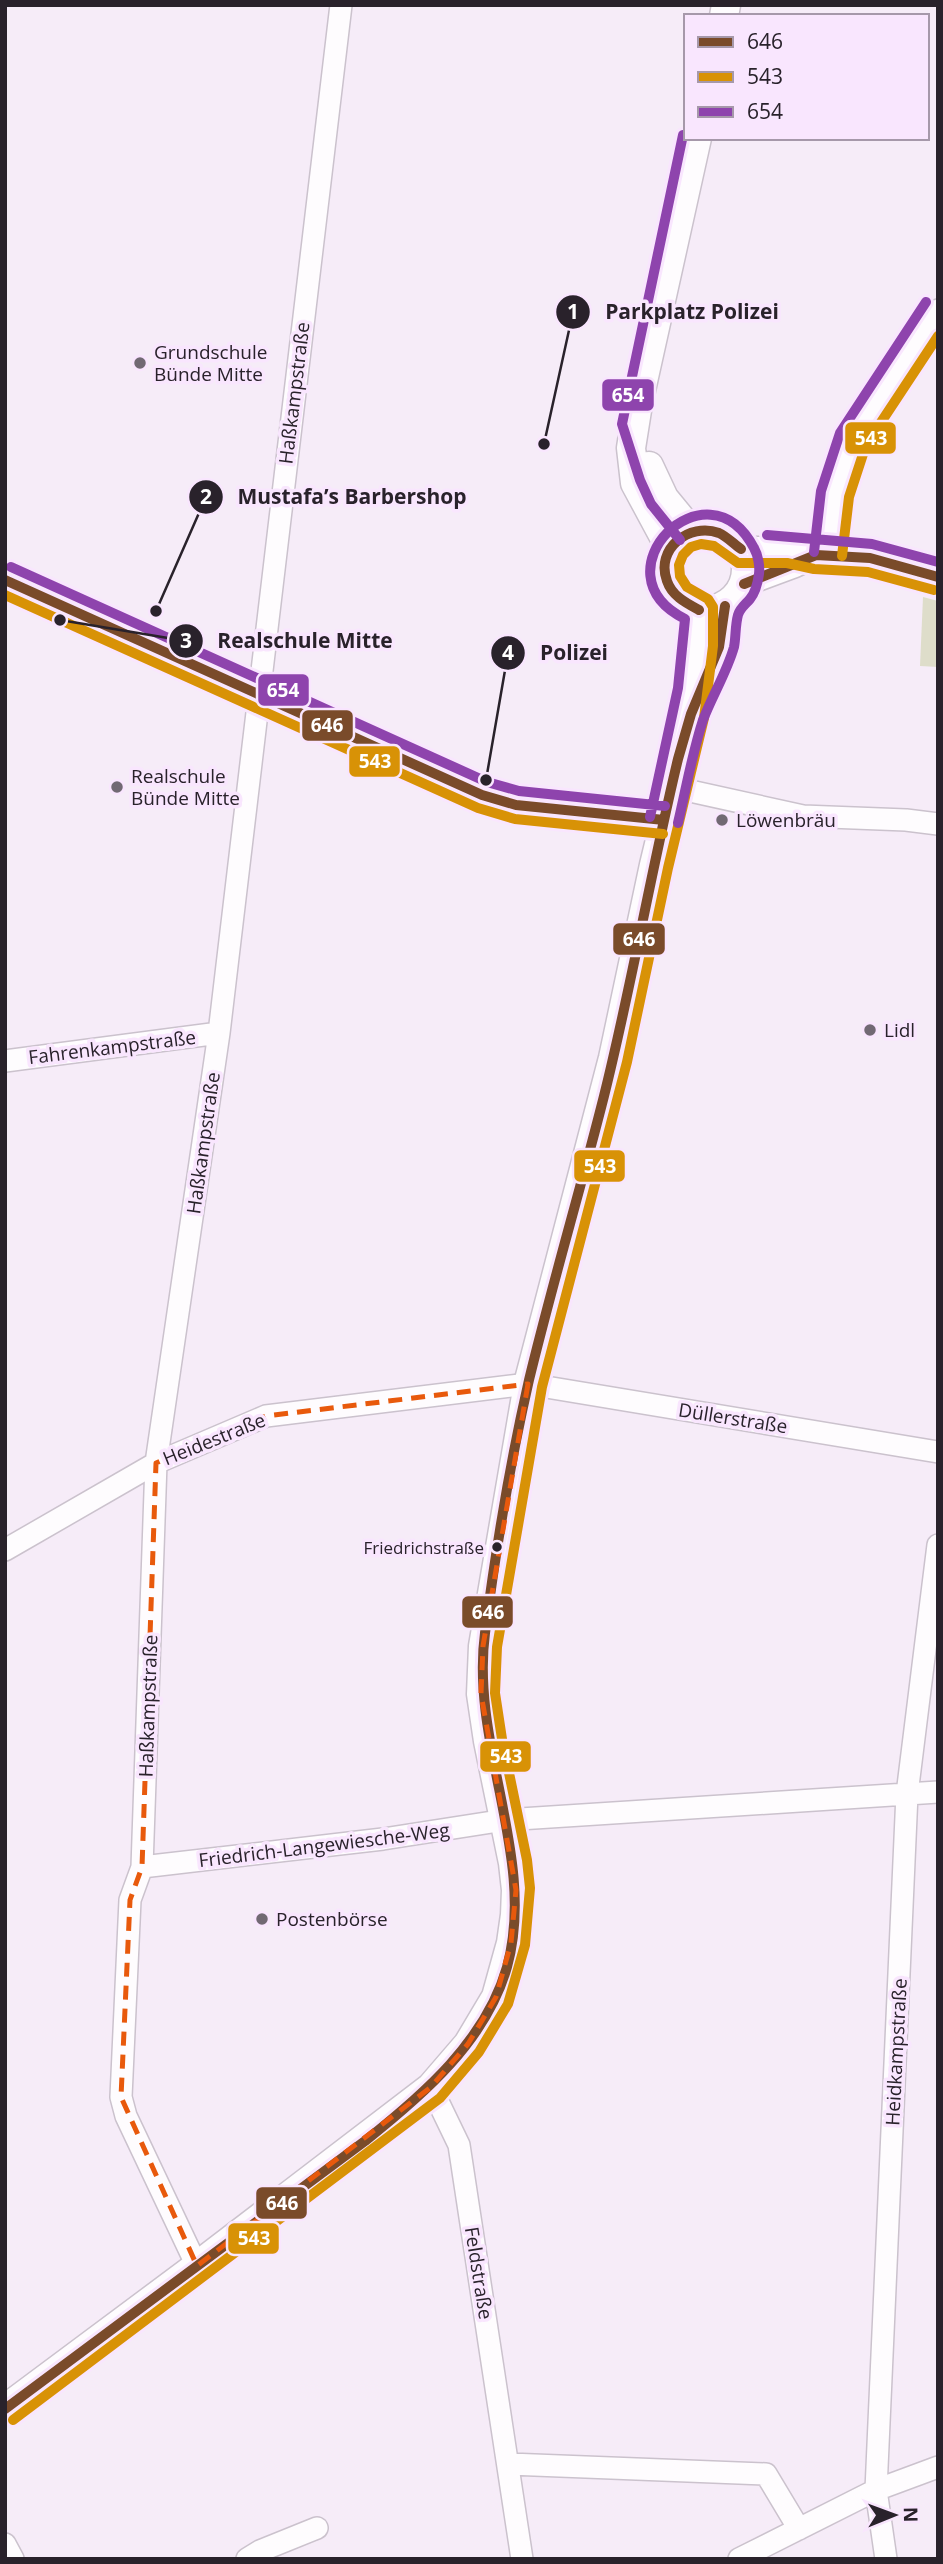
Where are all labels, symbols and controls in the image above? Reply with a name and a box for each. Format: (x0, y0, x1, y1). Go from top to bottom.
legend (684, 14, 929, 140)
text: 646 (747, 27, 783, 55)
text: 543 (747, 62, 783, 90)
text: 654 (747, 97, 783, 125)
callout: Parkplatz Polizei (556, 291, 793, 333)
text: 1 (567, 297, 579, 325)
text: Parkplatz Polizei (605, 297, 779, 325)
street label: Haßkampstraße (272, 321, 316, 465)
place label: Grundschule Bünde Mitte (154, 339, 267, 387)
marker: Grundschule Bünde Mitte (132, 355, 148, 371)
line badge: 654 (601, 378, 655, 412)
text: 654 (612, 382, 644, 408)
line badge: 543 (844, 421, 897, 455)
text: 543 (855, 425, 887, 451)
callout: Mustafa’s Barbershop (188, 476, 480, 518)
text: 2 (200, 482, 212, 510)
text: Mustafa’s Barbershop (237, 482, 467, 510)
callout: Realschule Mitte (168, 620, 407, 662)
text: 3 (180, 626, 192, 654)
text: Realschule Mitte (217, 626, 393, 654)
callout: Polizei (491, 632, 622, 674)
text: 4 (502, 638, 514, 666)
text: Polizei (540, 638, 608, 666)
line badge: 654 (257, 673, 310, 707)
text: 654 (267, 677, 299, 703)
line badge: 646 (301, 709, 354, 742)
text: 646 (311, 712, 343, 738)
line badge: 543 (348, 745, 401, 778)
text: 543 (359, 748, 391, 774)
place label: Realschule Bünde Mitte (131, 763, 240, 811)
marker: Realschule Bünde Mitte (109, 779, 125, 795)
place label: Löwenbräu (736, 807, 836, 833)
marker: Löwenbräu (714, 812, 730, 828)
line badge: 646 (612, 922, 666, 956)
text: 646 (623, 926, 655, 952)
place label: Lidl (884, 1017, 915, 1043)
marker: Lidl (862, 1022, 878, 1038)
street label: Fahrenkampstraße (27, 1024, 197, 1070)
street label: Haßkampstraße (180, 1070, 226, 1216)
line badge: 543 (573, 1149, 626, 1183)
text: 543 (584, 1153, 616, 1179)
street label: Düllerstraße (677, 1397, 789, 1439)
street label: Heidestraße (159, 1407, 269, 1471)
place label: Friedrichstraße (364, 1536, 484, 1559)
marker: Friedrichstraße (490, 1540, 504, 1554)
line badge: 646 (461, 1595, 514, 1629)
text: 646 (472, 1599, 504, 1625)
street label: Haßkampstraße (133, 1634, 163, 1778)
line badge: 543 (479, 1740, 532, 1773)
text: 543 (490, 1743, 522, 1769)
street label: Friedrich-Langewiesche-Weg (197, 1817, 451, 1873)
place label: Postenbörse (276, 1906, 388, 1932)
marker: Postenbörse (254, 1911, 270, 1927)
street label: Heidkampstraße (879, 1978, 913, 2126)
line badge: 646 (255, 2186, 308, 2220)
text: 646 (266, 2190, 298, 2216)
line badge: 543 (227, 2222, 280, 2255)
text: 543 (238, 2225, 270, 2251)
street label: Feldstraße (459, 2225, 499, 2321)
north arrow (859, 2480, 929, 2550)
text: N (898, 2507, 924, 2523)

